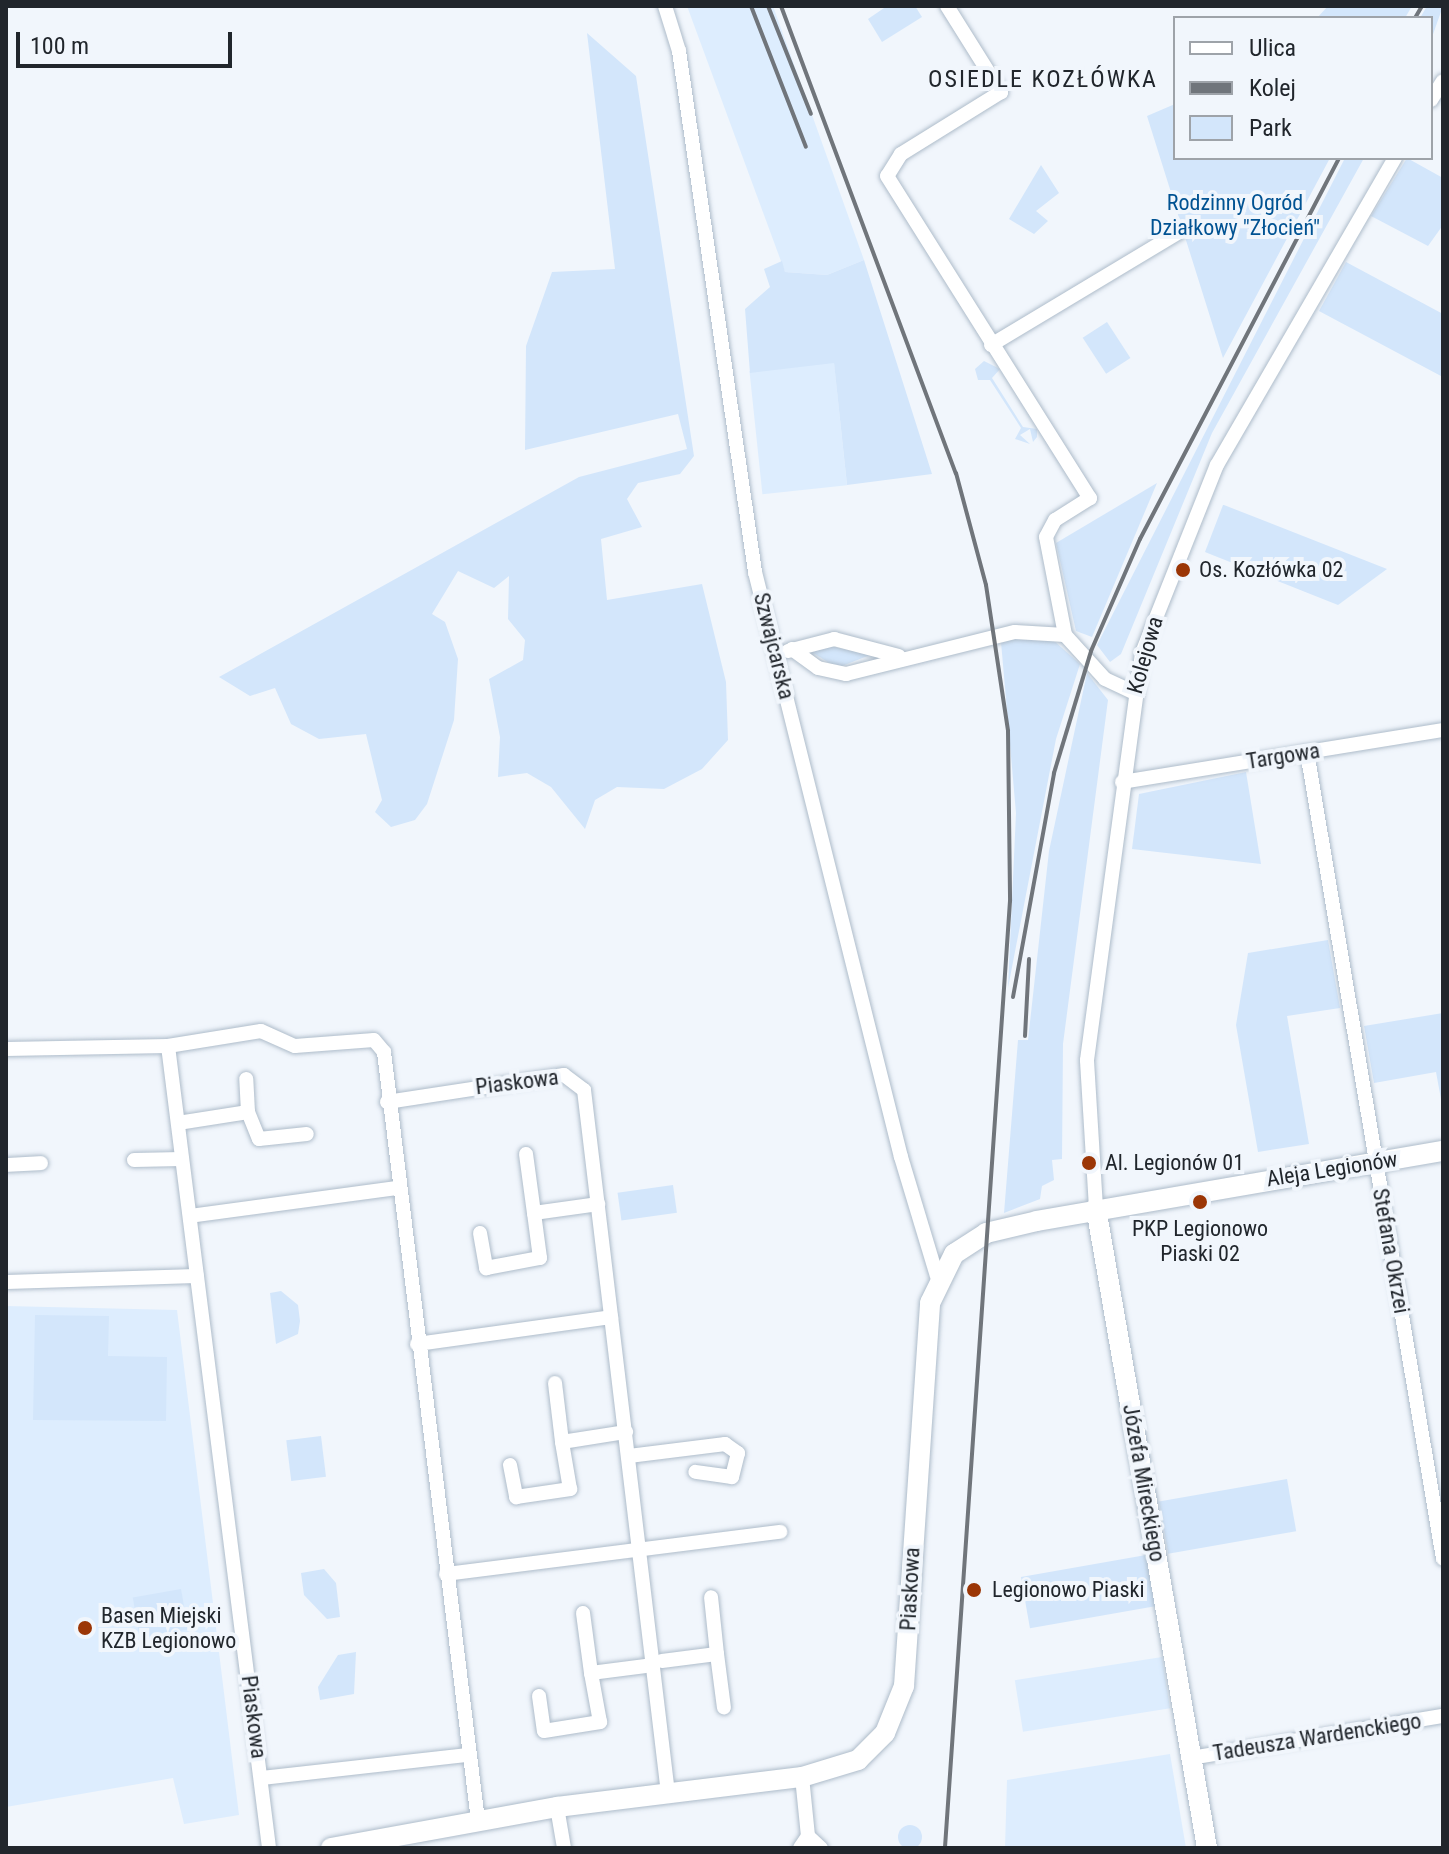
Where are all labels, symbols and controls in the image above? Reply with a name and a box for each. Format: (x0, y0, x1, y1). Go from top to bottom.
scale bar (20, 16, 236, 66)
legend (1173, 16, 1433, 160)
text: 100 m (30, 32, 89, 60)
text: Ulica (1249, 34, 1296, 62)
district label: OSIEDLE KOZŁÓWKA (928, 66, 1158, 94)
text: Kolej (1249, 74, 1296, 102)
text: Park (1249, 114, 1292, 142)
park label: Rodzinny Ogród Działkowy "Złocień" (1150, 189, 1320, 240)
place label: Os. Kozłówka 02 (1199, 557, 1343, 583)
marker: Os. Kozłówka 02 (1174, 561, 1192, 579)
street label: Szwajcarska (748, 590, 800, 702)
street label: Kolejowa (1121, 613, 1169, 697)
street label: Targowa (1244, 737, 1322, 775)
street label: Piaskowa (474, 1064, 560, 1100)
street label: Aleja Legionów (1265, 1146, 1399, 1192)
place label: Al. Legionów 01 (1105, 1150, 1244, 1176)
marker: Al. Legionów 01 (1080, 1154, 1098, 1172)
street label: Stefana Okrzei (1367, 1186, 1415, 1316)
marker: PKP Legionowo Piaski 02 (1191, 1193, 1209, 1211)
place label: PKP Legionowo Piaski 02 (1132, 1215, 1268, 1266)
street label: Józefa Mireckiego (1117, 1402, 1171, 1564)
street label: Piaskowa (895, 1547, 925, 1631)
place label: Legionowo Piaski (992, 1577, 1145, 1603)
marker: Legionowo Piaski (963, 1579, 985, 1601)
place label: Basen Miejski KZB Legionowo (101, 1602, 236, 1654)
marker: Basen Miejski KZB Legionowo (76, 1619, 94, 1637)
street label: Piaskowa (236, 1674, 272, 1760)
street label: Tadeusza Wardenckiego (1211, 1707, 1423, 1767)

